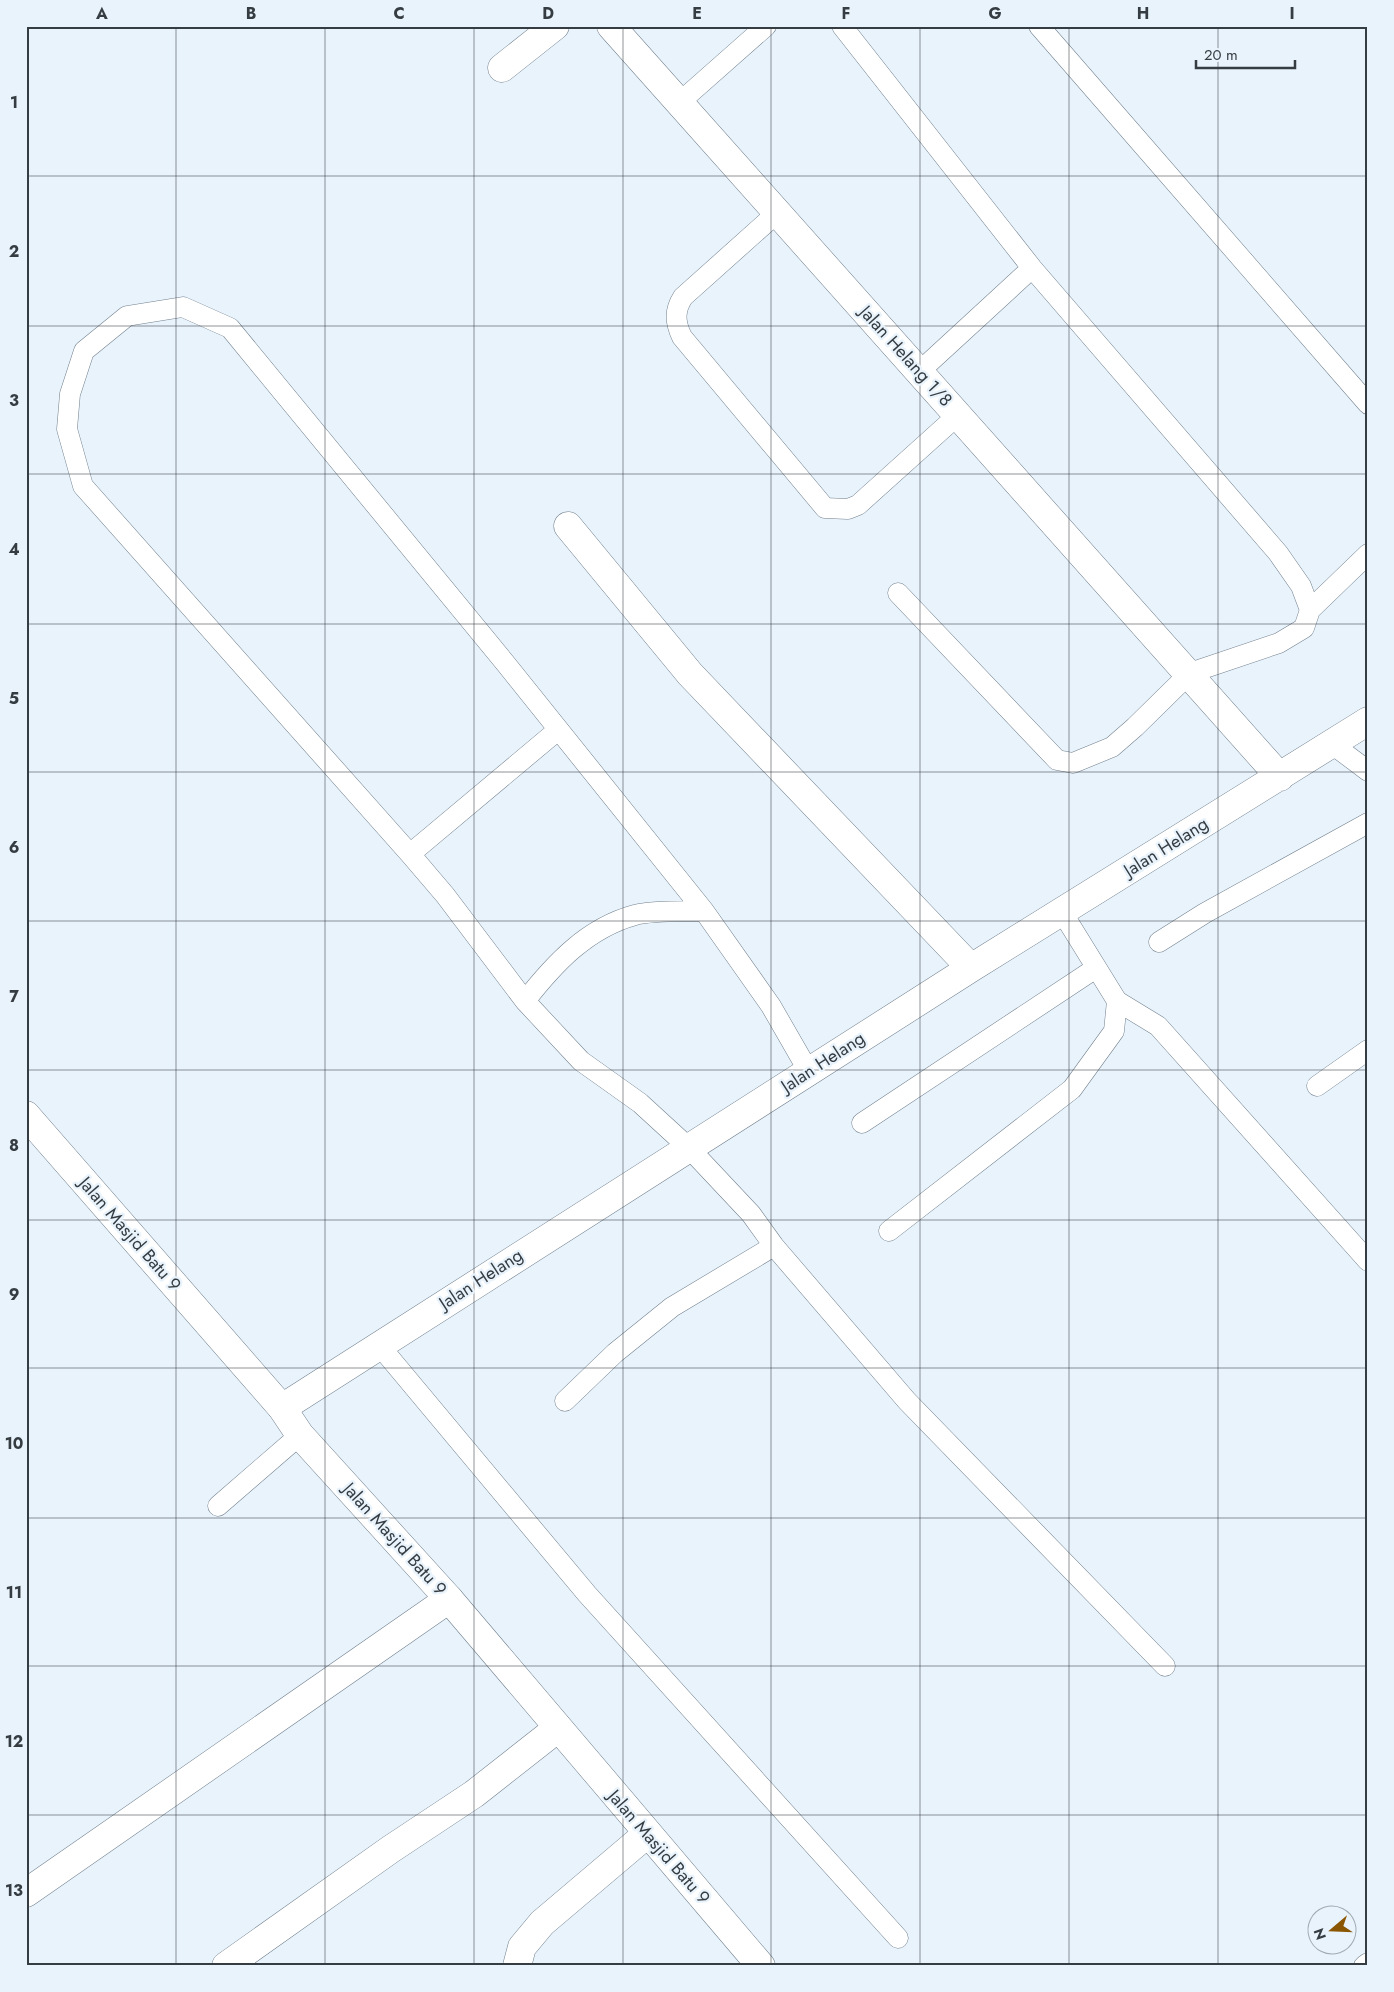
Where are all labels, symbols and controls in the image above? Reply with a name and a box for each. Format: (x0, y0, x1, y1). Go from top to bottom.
text: A (95, 2, 108, 25)
text: B (246, 2, 256, 25)
text: C (393, 2, 405, 25)
text: D (542, 2, 554, 25)
text: E (692, 2, 702, 25)
text: F (842, 2, 850, 25)
text: G (988, 2, 1002, 25)
text: H (1137, 2, 1149, 25)
text: I (1289, 2, 1295, 25)
scale bar (1196, 38, 1295, 70)
text: 20 m (1204, 44, 1238, 66)
text: 1 (10, 91, 18, 114)
text: 2 (9, 240, 19, 263)
street label: Jalan Helang 1/8 (852, 298, 958, 412)
text: 3 (9, 389, 19, 412)
text: 4 (8, 538, 20, 561)
text: 5 (9, 687, 19, 710)
street label: Jalan Helang (1117, 811, 1213, 884)
text: 6 (9, 836, 19, 859)
text: 7 (9, 985, 19, 1008)
street label: Jalan Helang (774, 1025, 870, 1100)
text: 8 (9, 1134, 19, 1157)
street label: Jalan Masjid Batu 9 (72, 1170, 187, 1297)
street label: Jalan Helang (432, 1242, 528, 1317)
text: 9 (9, 1283, 19, 1306)
text: 10 (5, 1432, 23, 1455)
street label: Jalan Masjid Batu 9 (336, 1475, 453, 1601)
text: 11 (6, 1581, 22, 1604)
text: 12 (5, 1730, 23, 1753)
street label: Jalan Masjid Batu 9 (601, 1783, 716, 1910)
text: 13 (5, 1879, 23, 1902)
north arrow (1306, 1904, 1356, 1954)
text: N (1308, 1926, 1331, 1943)

